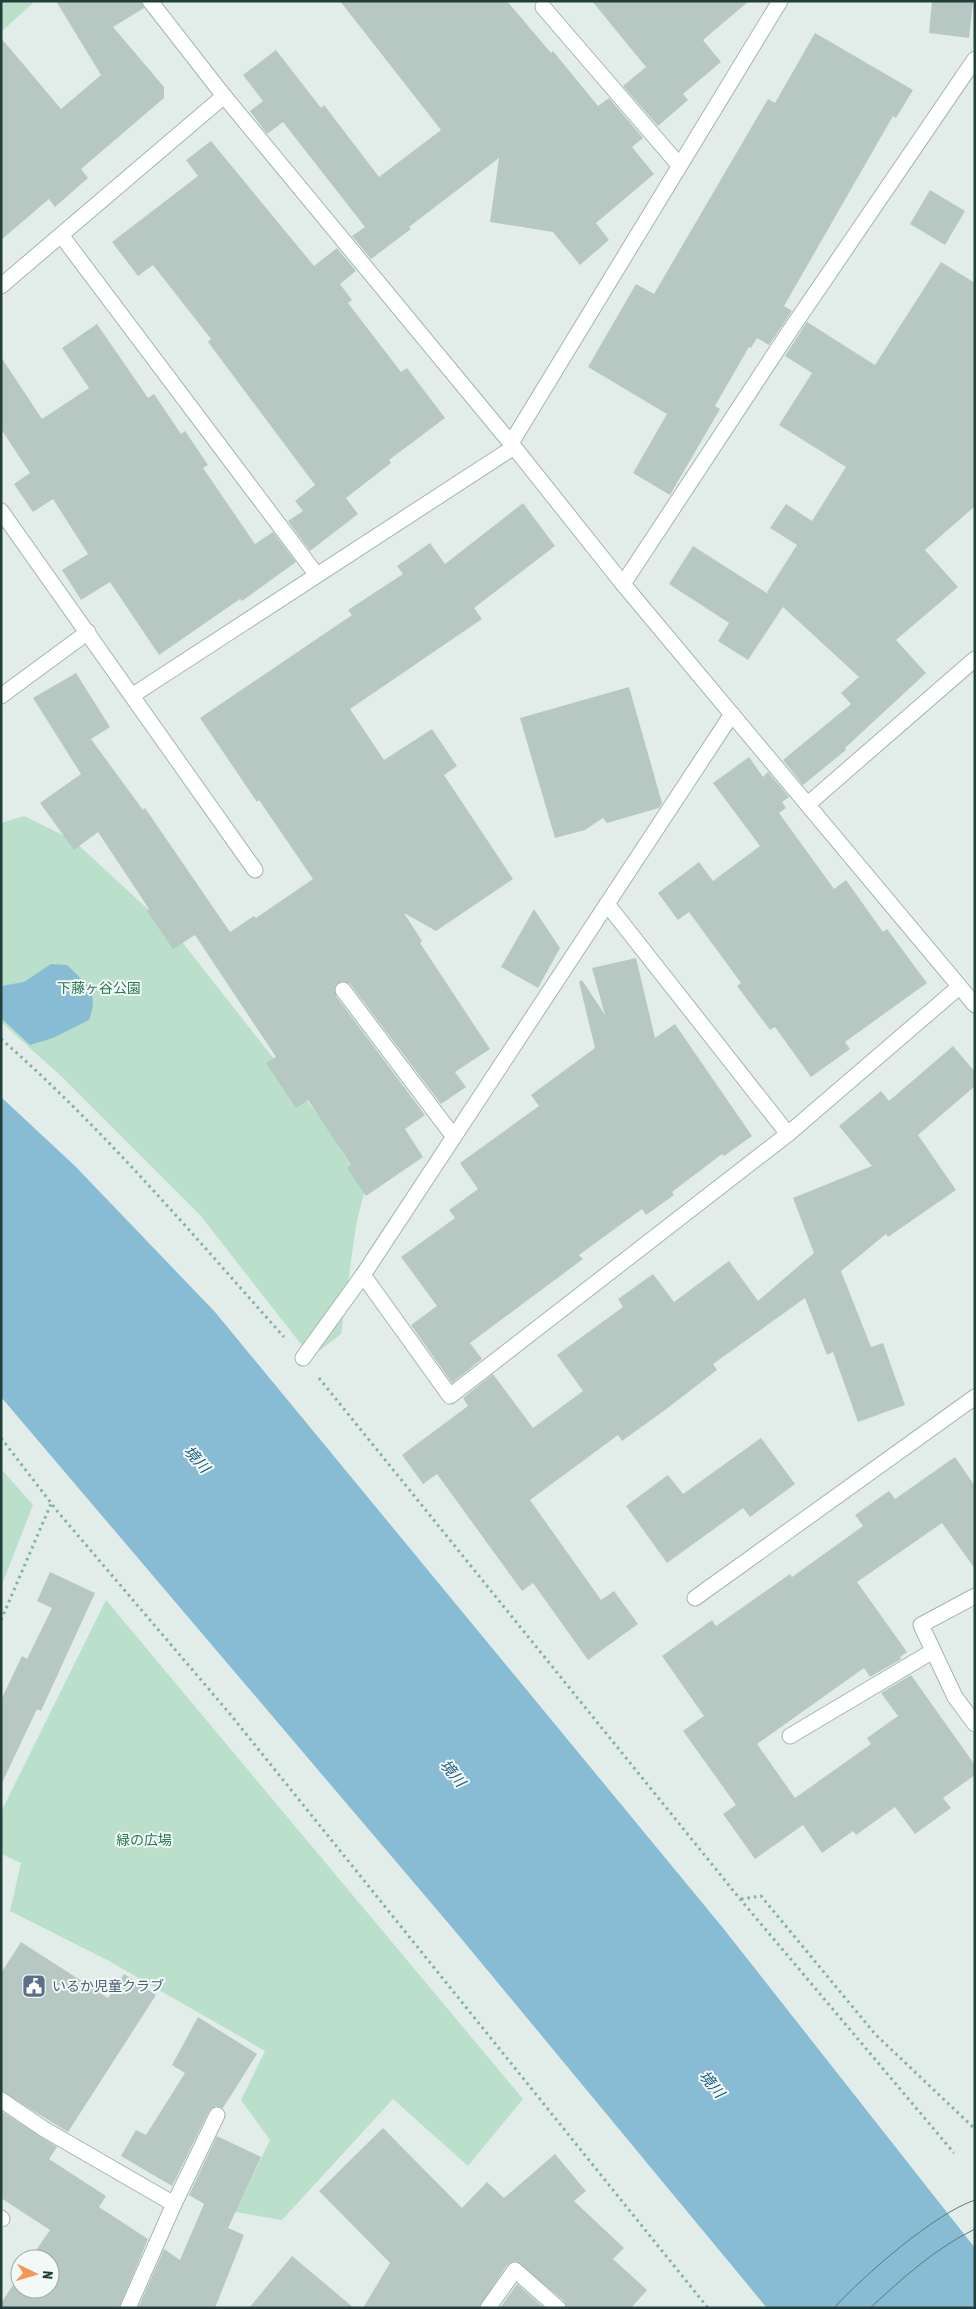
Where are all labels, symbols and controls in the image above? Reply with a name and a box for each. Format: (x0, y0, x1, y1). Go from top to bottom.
park label: 下藤ヶ谷公園 (57, 980, 141, 996)
water label: 境川 (181, 1442, 215, 1477)
water label: 境川 (437, 1756, 470, 1791)
park label: 緑の広場 (116, 1832, 172, 1848)
public building icon: いるか児童クラブ (21, 1973, 47, 1999)
place label: いるか児童クラブ (52, 1978, 164, 1994)
water label: 境川 (696, 2067, 729, 2102)
north arrow (10, 2249, 60, 2299)
text: N (40, 2270, 56, 2280)

